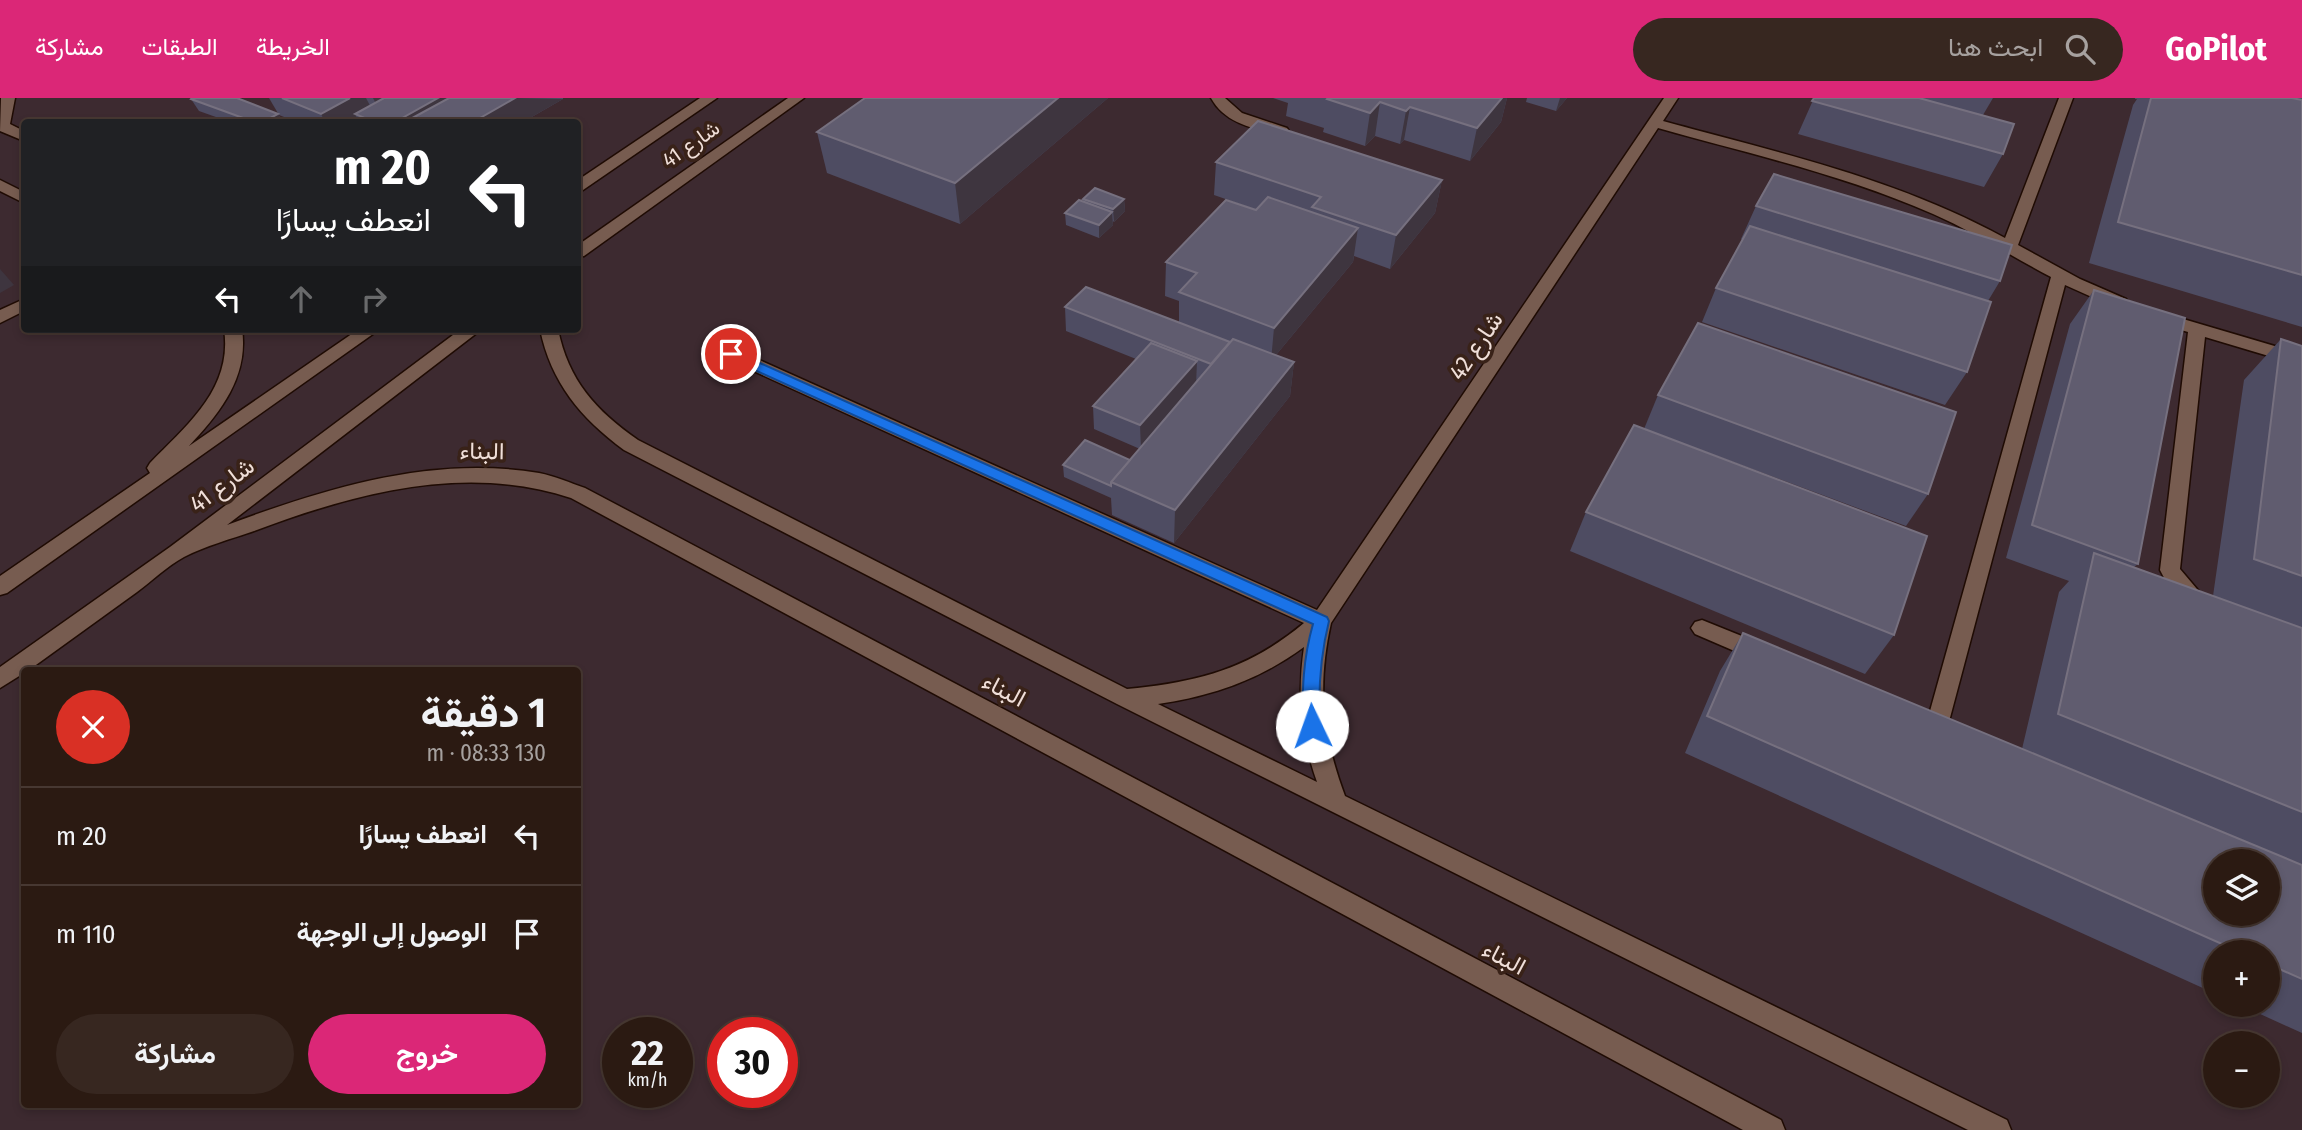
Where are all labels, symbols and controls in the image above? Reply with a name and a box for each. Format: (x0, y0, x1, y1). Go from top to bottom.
search box (1633, 18, 2123, 81)
text: GoPilot (2165, 29, 2267, 69)
icon: search (2061, 30, 2099, 68)
text: ابحث هنا (1948, 32, 2043, 63)
text: مشاركة (35, 33, 103, 61)
text: الطبقات (141, 33, 218, 61)
text: الخريطة (256, 33, 330, 61)
street label: شارع 41 (657, 115, 725, 174)
text: 20 m (334, 138, 431, 197)
icon: left (455, 147, 546, 238)
text: انعطف يسارًا (276, 201, 431, 239)
icon: left (209, 280, 247, 318)
icon: ahead (282, 280, 320, 318)
icon: right (355, 280, 393, 318)
street label: شارع 42 (1443, 307, 1510, 386)
pin (701, 324, 761, 384)
icon: arrive (712, 335, 750, 373)
street label: البناء (459, 437, 505, 465)
street label: شارع 41 (184, 452, 261, 520)
street label: البناء (978, 667, 1030, 713)
text: 1 دقيقة (420, 688, 546, 738)
position arrow (1275, 689, 1349, 763)
button: close (56, 690, 130, 764)
text: 130 m · 08:33 (427, 739, 546, 767)
icon: left (508, 817, 546, 855)
text: انعطف يسارًا (359, 819, 487, 850)
text: 20 m (56, 821, 107, 852)
map controls (2203, 849, 2280, 1108)
button: layers (2203, 849, 2280, 926)
icon: arrive (508, 915, 546, 953)
text: الوصول إلى الوجهة (296, 917, 487, 948)
text: 110 m (56, 919, 116, 950)
street label: البناء (1478, 935, 1530, 981)
button: + (2203, 940, 2280, 1017)
button: مشاركة (56, 1014, 294, 1094)
button: خروج (308, 1014, 546, 1094)
speed limit sign: 30 (707, 1017, 798, 1108)
button: − (2203, 1031, 2280, 1108)
text: 22 (631, 1032, 664, 1074)
text: km/h (627, 1069, 668, 1091)

